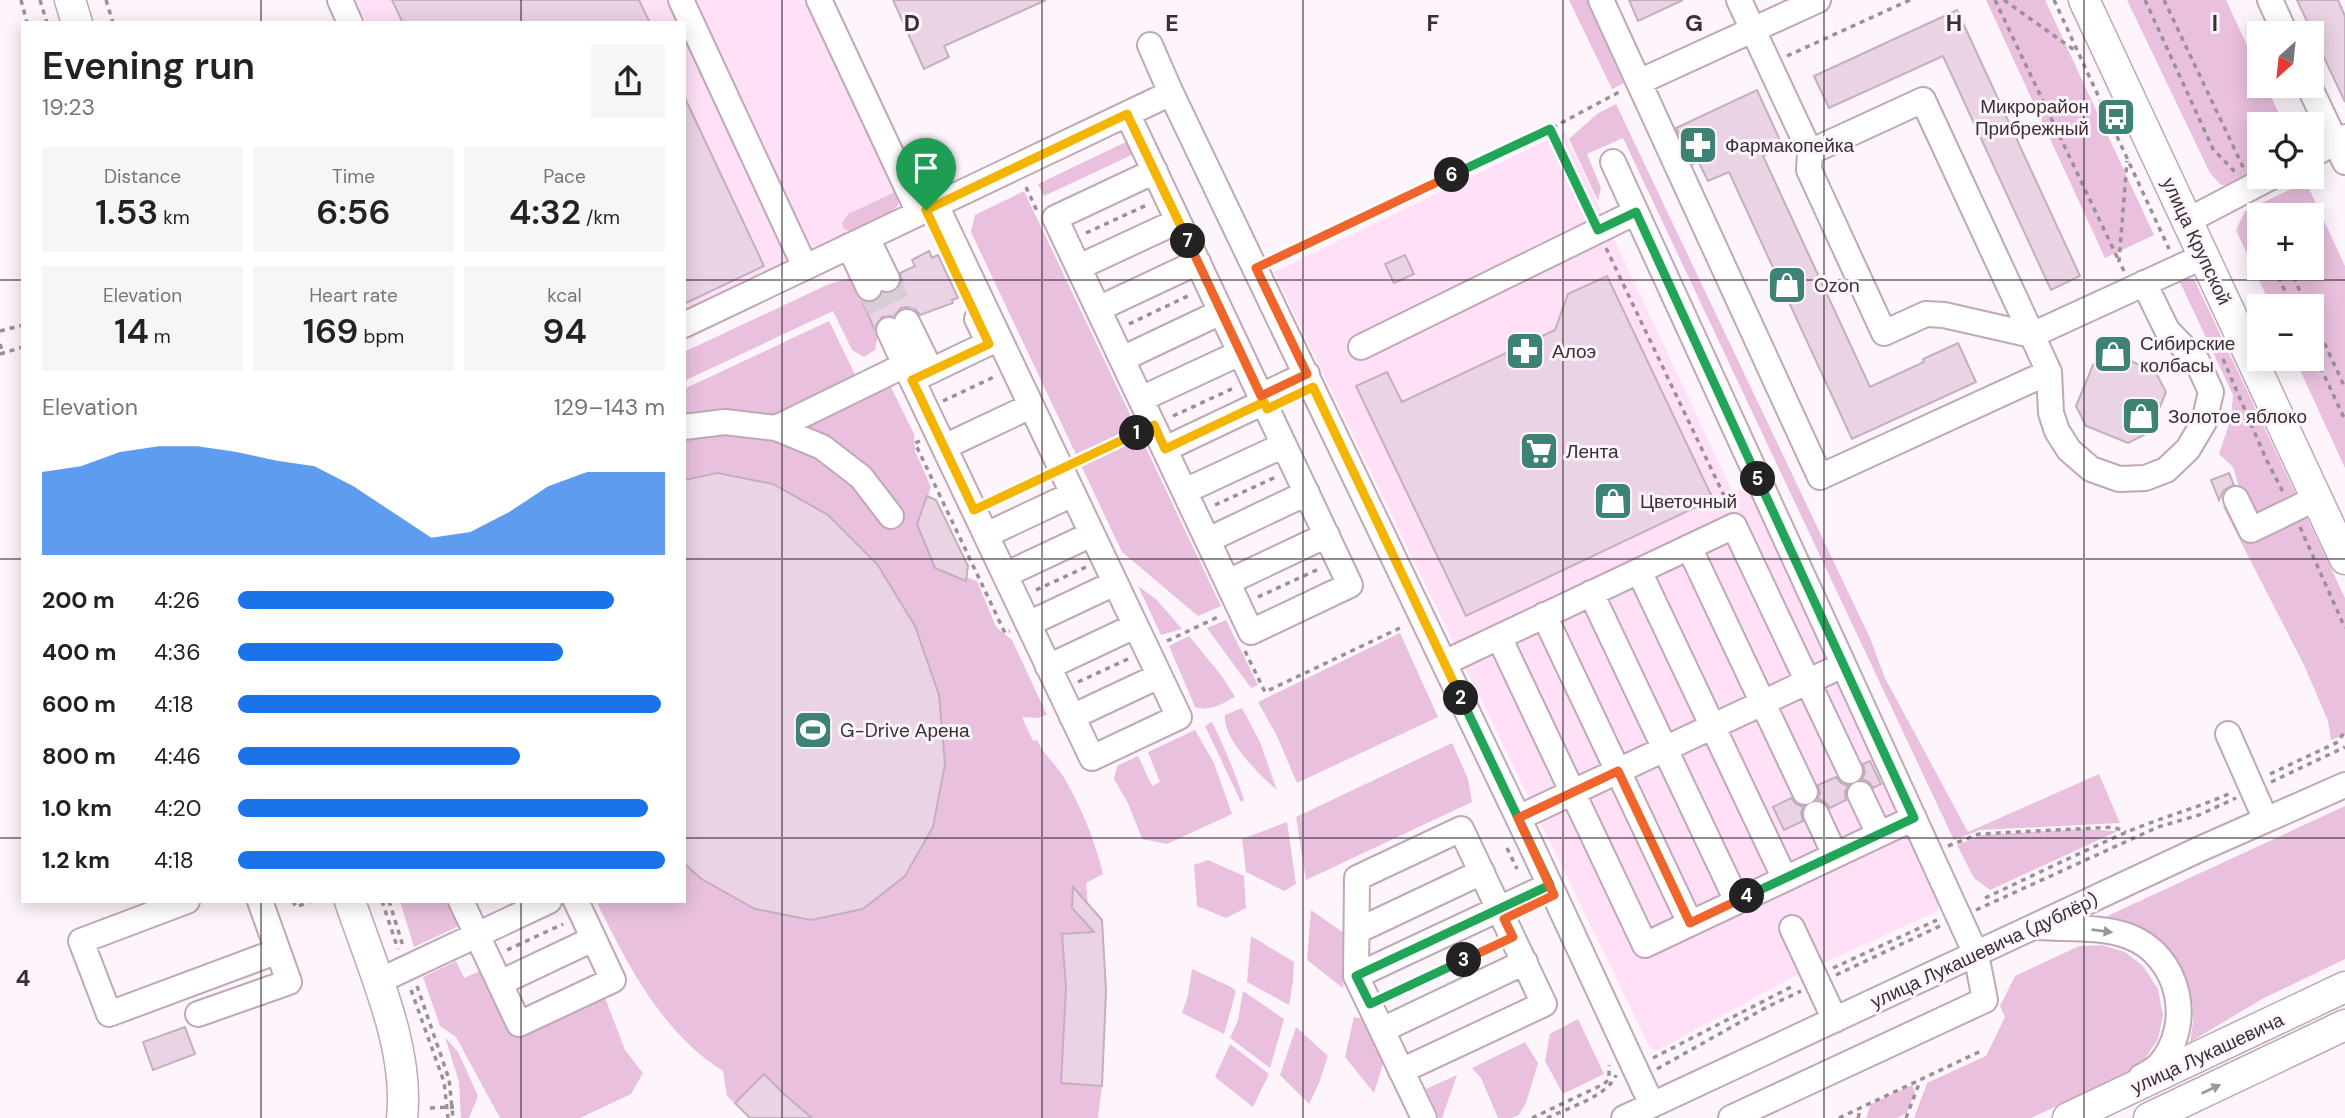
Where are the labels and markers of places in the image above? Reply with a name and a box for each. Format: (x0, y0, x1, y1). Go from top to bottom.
place label: Микрорайон Прибрежный (1975, 94, 2089, 141)
bus stop icon: Микрорайон Прибрежный (2095, 96, 2137, 138)
pharmacy icon: Фармакопейка (1677, 124, 1719, 166)
place label: Фармакопейка (1725, 133, 1854, 158)
pin (896, 138, 956, 210)
pin: 6 (1434, 158, 1470, 192)
pin: 7 (1170, 224, 1206, 258)
shop icon: Ozon (1766, 264, 1808, 306)
place label: Ozon (1814, 273, 1860, 298)
pharmacy icon: Алоэ (1504, 330, 1546, 372)
place label: Сибирские колбасы (2140, 331, 2235, 378)
shop icon: Сибирские колбасы (2092, 333, 2134, 375)
place label: Алоэ (1552, 339, 1596, 364)
shop icon: Золотое яблоко (2120, 395, 2162, 437)
place label: Золотое яблоко (2168, 404, 2307, 429)
pin: 1 (1120, 416, 1154, 450)
supermarket icon: Лента (1518, 430, 1560, 472)
place label: Лента (1566, 439, 1619, 464)
pin: 5 (1740, 462, 1776, 496)
shop icon: Цветочный (1592, 480, 1634, 522)
place label: Цветочный (1640, 489, 1737, 514)
pin: 2 (1444, 680, 1478, 716)
sports icon: G-Drive Арена (792, 709, 834, 751)
place label: G-Drive Арена (840, 718, 970, 743)
pin: 4 (1730, 878, 1764, 914)
pin: 3 (1446, 942, 1482, 978)

